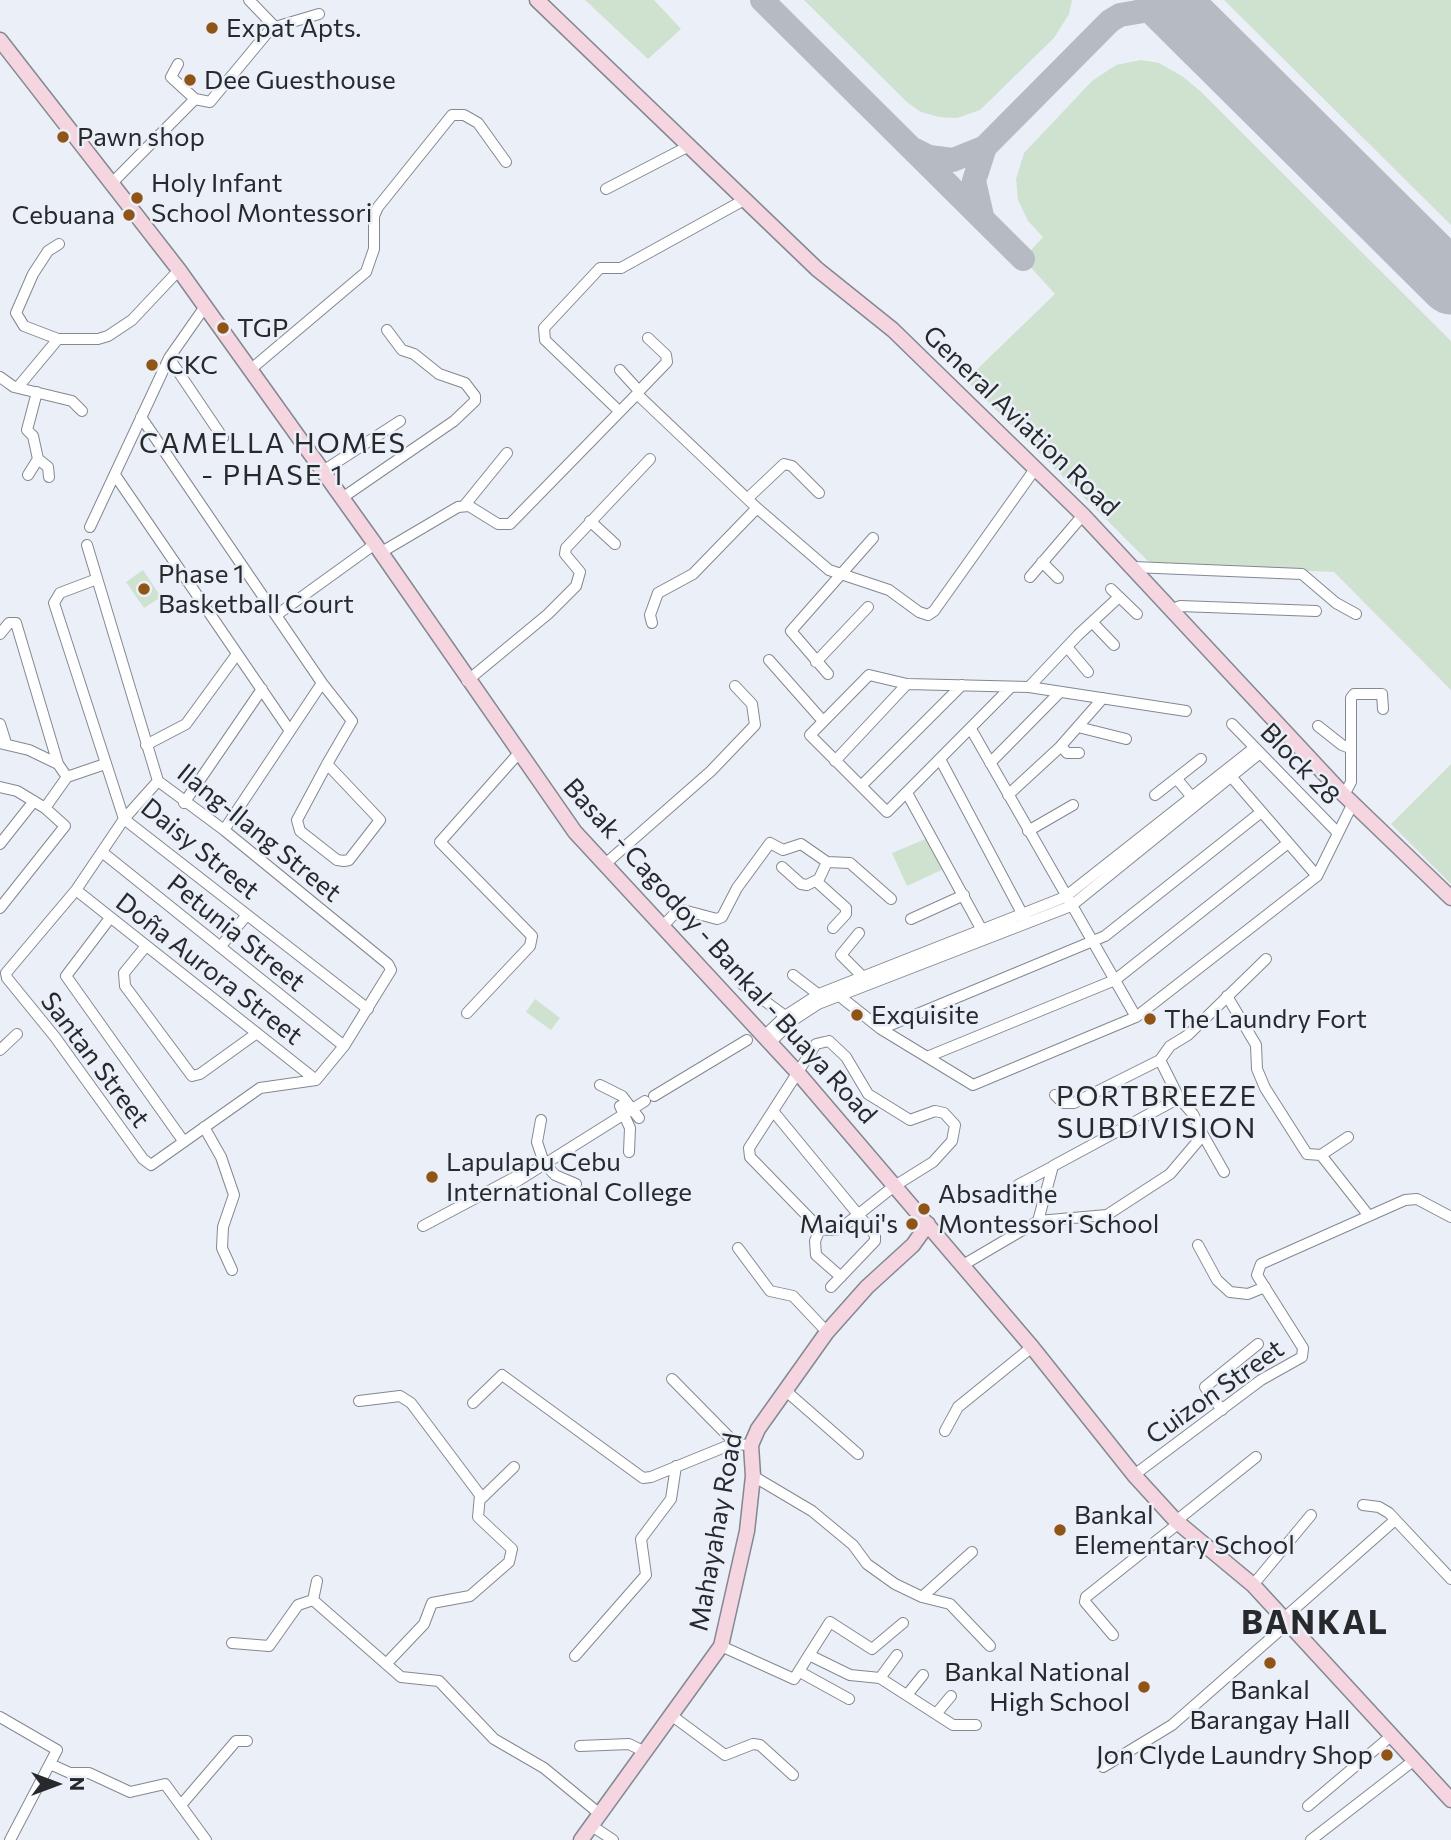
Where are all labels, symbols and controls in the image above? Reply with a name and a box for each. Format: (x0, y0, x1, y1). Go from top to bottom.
place label: Expat Apts. (226, 12, 361, 44)
marker: Expat Apts. (204, 20, 220, 36)
place label: Dee Guesthouse (204, 64, 396, 96)
marker: Dee Guesthouse (182, 72, 198, 88)
place label: Pawn shop (77, 121, 205, 153)
marker: Pawn shop (55, 129, 71, 145)
place label: Holy Infant School Montessori (151, 167, 372, 228)
marker: Holy Infant School Montessori (129, 190, 145, 206)
place label: Cebuana (11, 199, 115, 231)
marker: Cebuana (121, 207, 137, 223)
place label: TGP (237, 312, 288, 344)
street label: General Aviation Road (916, 319, 1126, 523)
marker: TGP (215, 320, 231, 336)
place label: CKC (166, 349, 218, 381)
marker: CKC (144, 357, 160, 373)
district label: CAMELLA HOMES - PHASE 1 (141, 427, 405, 493)
place label: Phase 1 Basketball Court (158, 558, 354, 620)
marker: Phase 1 Basketball Court (136, 581, 152, 597)
street label: Block 28 (1254, 717, 1346, 811)
street label: Ilang-Ilang Street (171, 757, 347, 909)
street label: Basak - Cagodoy - Bankal - Buaya Road (557, 772, 883, 1130)
street label: Daisy Street (135, 792, 265, 906)
street label: Petunia Street (161, 868, 311, 998)
street label: Doña Aurora Street (110, 887, 308, 1051)
street label: Santan Street (34, 986, 156, 1134)
place label: Exquisite (871, 999, 979, 1031)
place label: The Laundry Fort (1164, 1003, 1367, 1035)
marker: Exquisite (849, 1007, 865, 1023)
marker: The Laundry Fort (1142, 1011, 1158, 1027)
district label: PORTBREEZE SUBDIVISION (1057, 1080, 1257, 1146)
place label: Lapulapu Cebu International College (446, 1146, 692, 1208)
marker: Lapulapu Cebu International College (424, 1169, 440, 1185)
place label: Absadithe Montessori School (938, 1178, 1159, 1240)
marker: Absadithe Montessori School (916, 1201, 932, 1217)
place label: Maiqui's (800, 1208, 898, 1240)
marker: Maiqui's (904, 1216, 920, 1232)
street label: Cuizon Street (1140, 1333, 1290, 1451)
street label: Mahayahay Road (683, 1431, 749, 1633)
place label: Bankal Elementary School (1074, 1499, 1295, 1560)
marker: Bankal Elementary School (1052, 1522, 1068, 1538)
district label: BANKAL (1242, 1603, 1388, 1643)
marker: Bankal Barangay Hall (1262, 1655, 1278, 1671)
place label: Bankal National High School (944, 1656, 1130, 1718)
place label: Bankal Barangay Hall (1190, 1674, 1350, 1736)
marker: Bankal National High School (1136, 1679, 1152, 1695)
place label: Jon Clyde Laundry Shop (1096, 1739, 1373, 1771)
marker: Jon Clyde Laundry Shop (1379, 1747, 1395, 1763)
north arrow (21, 1749, 91, 1819)
text: N (66, 1777, 89, 1791)

